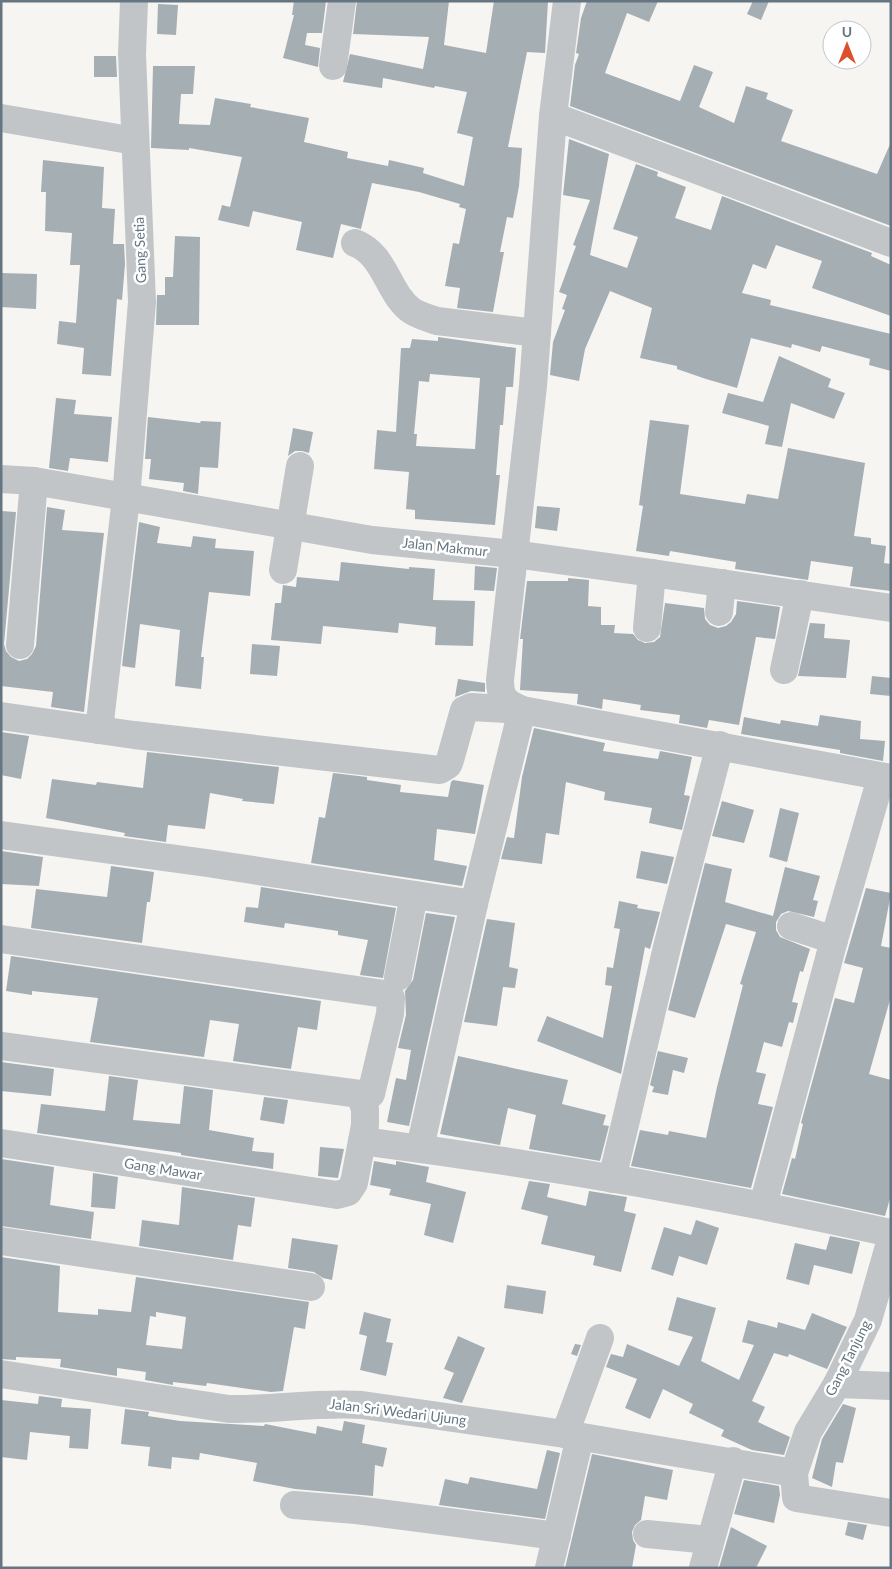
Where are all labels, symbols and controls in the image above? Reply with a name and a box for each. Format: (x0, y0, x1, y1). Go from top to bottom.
north arrow (822, 20, 872, 70)
text: U (842, 23, 852, 40)
street label: Gang Setia (130, 217, 149, 283)
street label: Jalan Makmur (402, 534, 488, 559)
street label: Gang Mawar (123, 1154, 203, 1183)
street label: Gang Tanjung (821, 1317, 874, 1399)
street label: Jalan Sri Wedari Ujung (329, 1395, 468, 1428)

